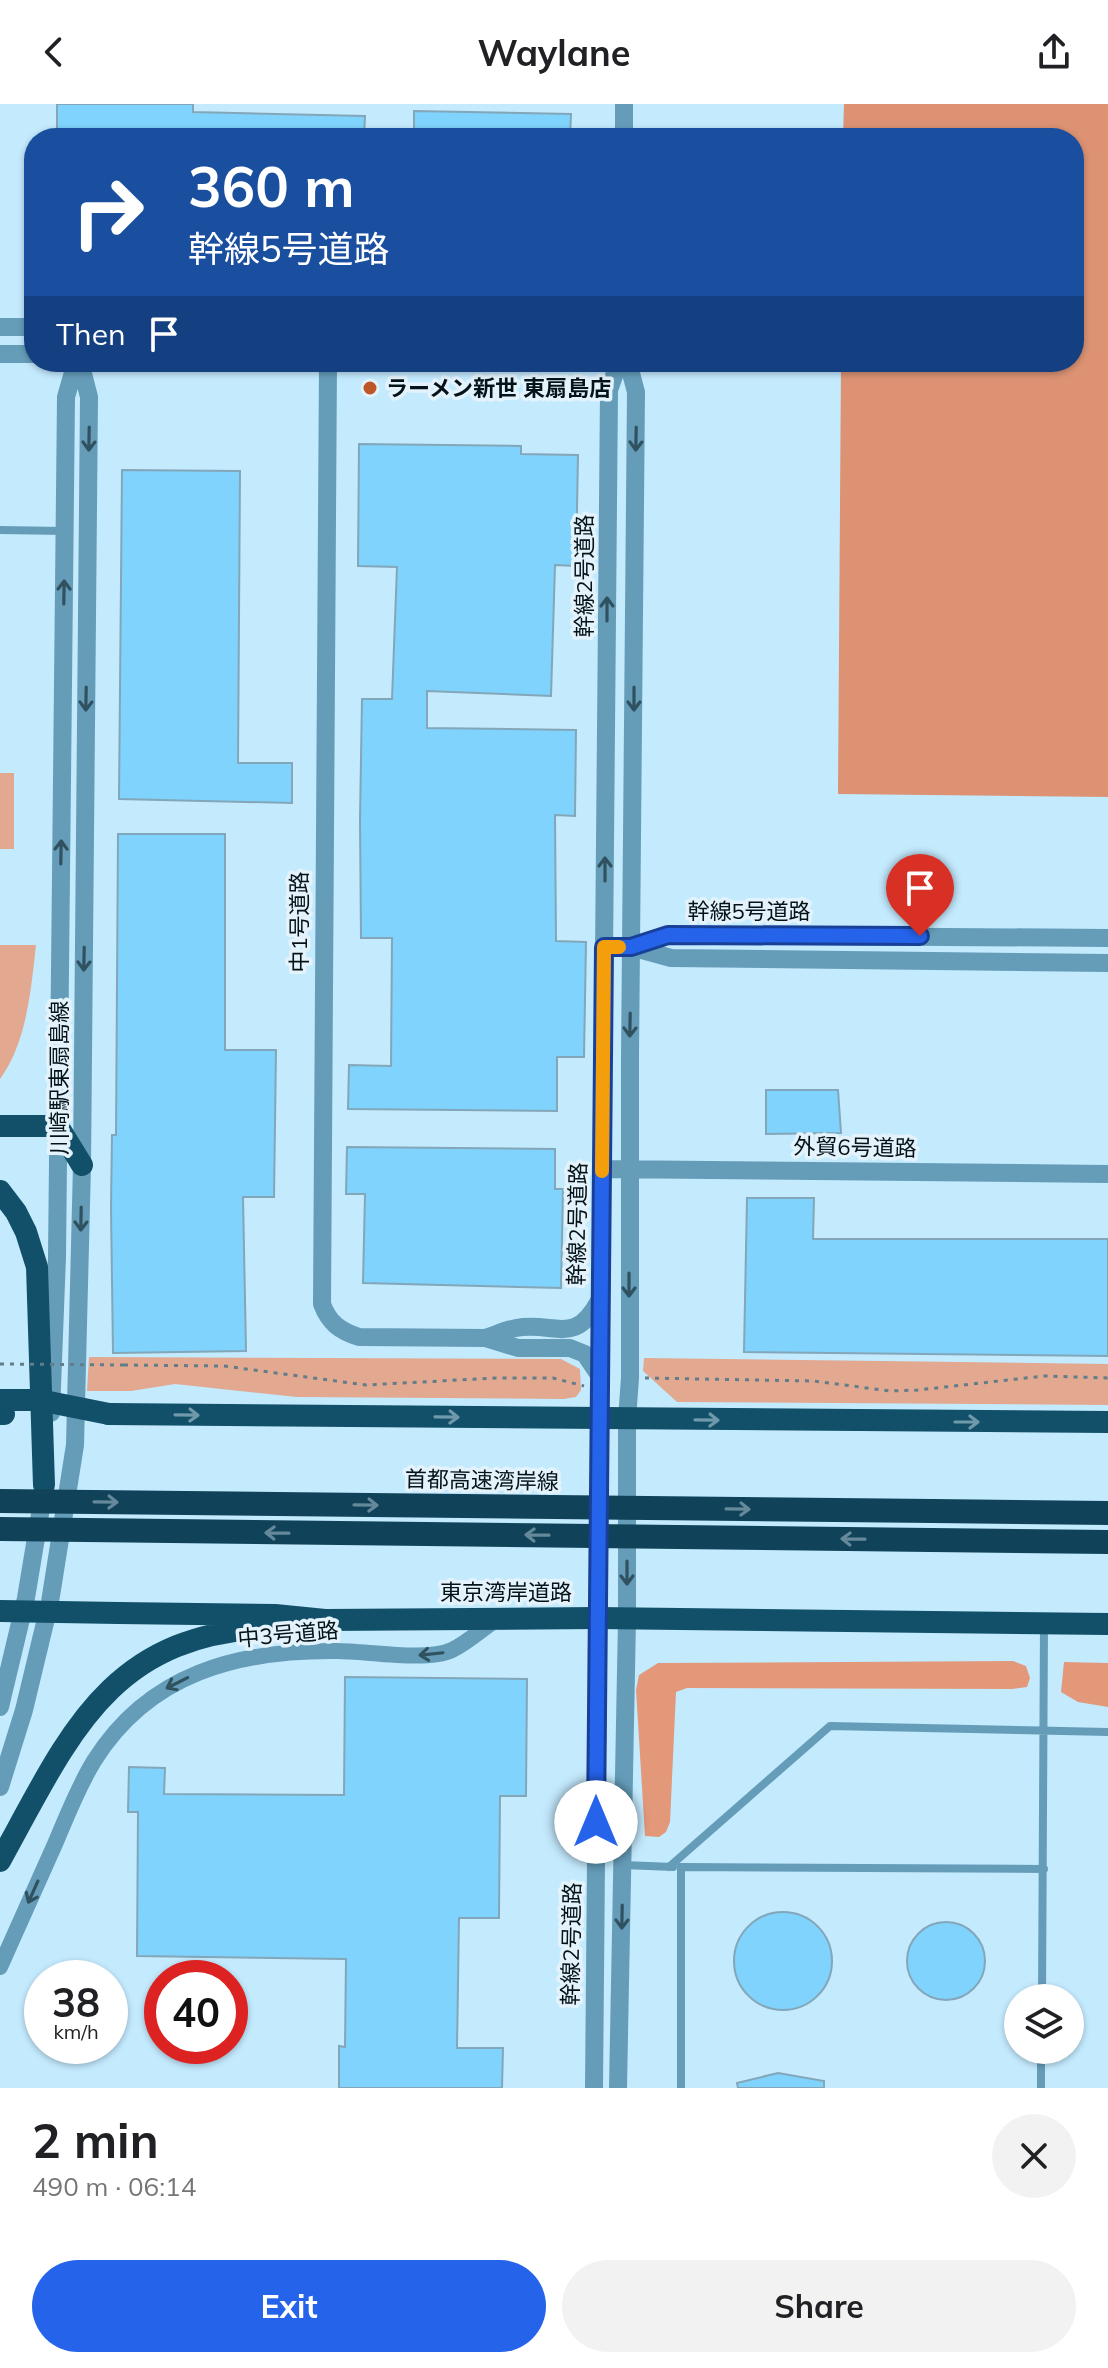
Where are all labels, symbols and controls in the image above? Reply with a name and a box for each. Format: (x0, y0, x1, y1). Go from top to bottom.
icon: back (32, 30, 76, 74)
text: Waylane (477, 30, 631, 75)
icon: share (1032, 30, 1076, 74)
text: 360 m (188, 151, 355, 221)
icon: right (56, 160, 160, 264)
text: 幹線5号道路 (188, 226, 390, 271)
icon: arrive (142, 312, 186, 356)
text: Then (56, 315, 126, 353)
place label: ラーメン新世 東扇島店 (386, 374, 611, 402)
marker: ラーメン新世 東扇島店 (361, 379, 379, 397)
one-way arrow (81, 425, 97, 452)
one-way arrow (628, 425, 644, 452)
street label: 幹線2号道路 (570, 514, 598, 638)
one-way arrow (56, 579, 72, 606)
one-way arrow (599, 596, 615, 623)
one-way arrow (78, 685, 94, 712)
one-way arrow (626, 685, 641, 712)
one-way arrow (53, 839, 69, 866)
pin (886, 854, 954, 936)
one-way arrow (597, 856, 613, 883)
icon: arrive (898, 866, 942, 910)
street label: 中1号道路 (285, 871, 313, 973)
street label: 幹線5号道路 (687, 897, 811, 925)
one-way arrow (76, 945, 92, 972)
street label: 川崎駅東扇島線 (45, 1001, 73, 1155)
one-way arrow (622, 1011, 638, 1038)
street label: 外貿6号道路 (793, 1132, 917, 1162)
street label: 幹線2号道路 (562, 1162, 592, 1286)
one-way arrow (74, 1205, 89, 1232)
one-way arrow (621, 1271, 637, 1298)
one-way arrow (173, 1407, 200, 1422)
one-way arrow (433, 1409, 460, 1425)
one-way arrow (693, 1412, 720, 1428)
one-way arrow (953, 1414, 980, 1430)
street label: 首都高速湾岸線 (405, 1465, 559, 1495)
one-way arrow (92, 1494, 119, 1510)
one-way arrow (352, 1497, 379, 1513)
one-way arrow (724, 1501, 751, 1517)
one-way arrow (264, 1525, 291, 1540)
one-way arrow (524, 1528, 551, 1543)
one-way arrow (840, 1531, 867, 1547)
one-way arrow (619, 1559, 635, 1586)
street label: 東京湾岸道路 (440, 1578, 572, 1606)
street label: 中3号道路 (236, 1616, 340, 1652)
one-way arrow (418, 1647, 445, 1662)
one-way arrow (165, 1675, 189, 1691)
position arrow (554, 1780, 638, 1864)
one-way arrow (25, 1880, 40, 1904)
street label: 幹線2号道路 (556, 1882, 586, 2006)
one-way arrow (614, 1903, 629, 1930)
speed limit sign: 40 (144, 1960, 248, 2064)
text: 38 (52, 1977, 100, 2027)
map controls (1004, 1984, 1084, 2064)
button: layers (1004, 1984, 1084, 2064)
text: km/h (53, 2019, 99, 2044)
text: 2 min (32, 2110, 159, 2170)
button: close (992, 2114, 1076, 2198)
text: 490 m · 06:14 (32, 2170, 196, 2203)
button: Exit (32, 2260, 546, 2352)
button: Share (562, 2260, 1076, 2352)

